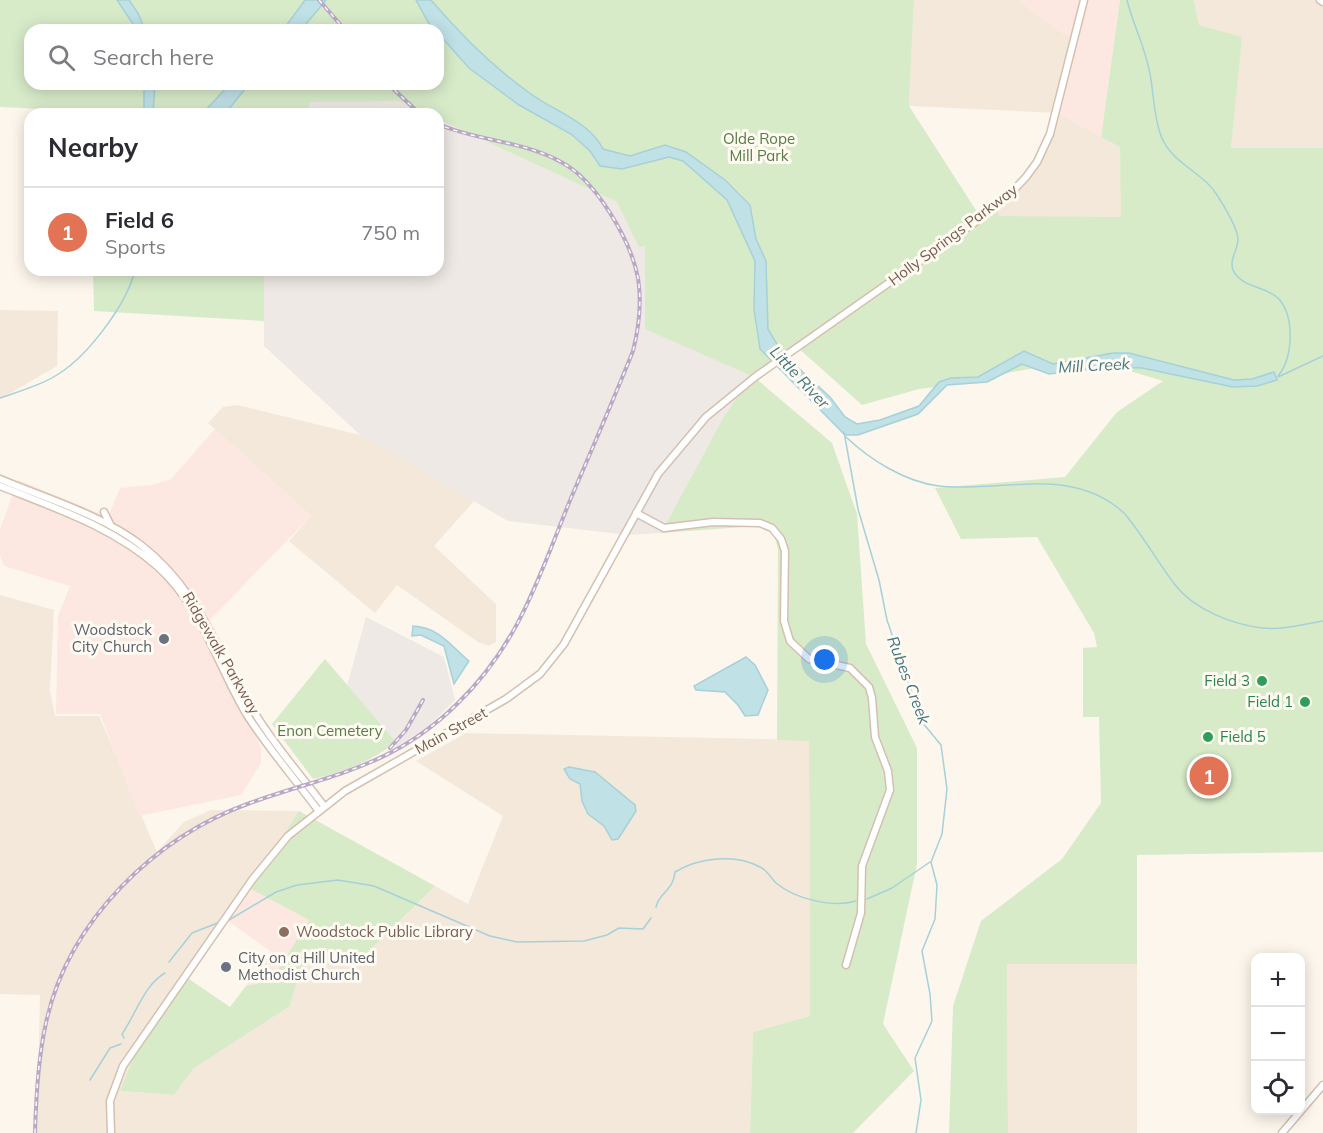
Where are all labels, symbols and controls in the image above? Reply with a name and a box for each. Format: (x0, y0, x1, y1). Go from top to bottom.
search box (24, 24, 444, 90)
icon: search (45, 41, 78, 74)
text: Search here (93, 43, 214, 71)
park label: Olde Rope Mill Park (723, 129, 795, 165)
text: Nearby (48, 131, 138, 164)
street label: Holly Springs Parkway (884, 180, 1021, 289)
text: Field 6 (105, 206, 174, 234)
text: 1 (62, 220, 74, 245)
text: 750 m (361, 220, 420, 245)
text: Sports (105, 234, 166, 259)
water label: Little River (766, 342, 835, 413)
water label: Mill Creek (1058, 353, 1131, 377)
street label: Ridgewalk Parkway (179, 588, 264, 717)
place label: Woodstock City Church (72, 620, 152, 656)
marker: Woodstock City Church (157, 632, 171, 646)
water label: Rubes Creek (883, 633, 935, 728)
your location (810, 645, 839, 674)
place label: Field 3 (1204, 671, 1250, 690)
marker: Field 3 (1255, 674, 1269, 688)
place label: Field 1 (1247, 692, 1293, 711)
marker: Field 1 (1298, 695, 1312, 709)
street label: Main Street (411, 703, 490, 758)
park label: Enon Cemetery (277, 721, 383, 740)
place label: Field 5 (1220, 727, 1266, 746)
marker: Field 5 (1201, 730, 1215, 744)
pin: 1 (1190, 754, 1228, 798)
place label: Woodstock Public Library (296, 922, 473, 941)
marker: Woodstock Public Library (277, 925, 291, 939)
place label: City on a Hill United Methodist Church (238, 948, 375, 984)
map controls (1251, 953, 1305, 1115)
button: + (1251, 953, 1305, 1007)
marker: City on a Hill United Methodist Church (219, 960, 233, 974)
button: − (1251, 1007, 1305, 1061)
button: locate (1251, 1061, 1305, 1115)

